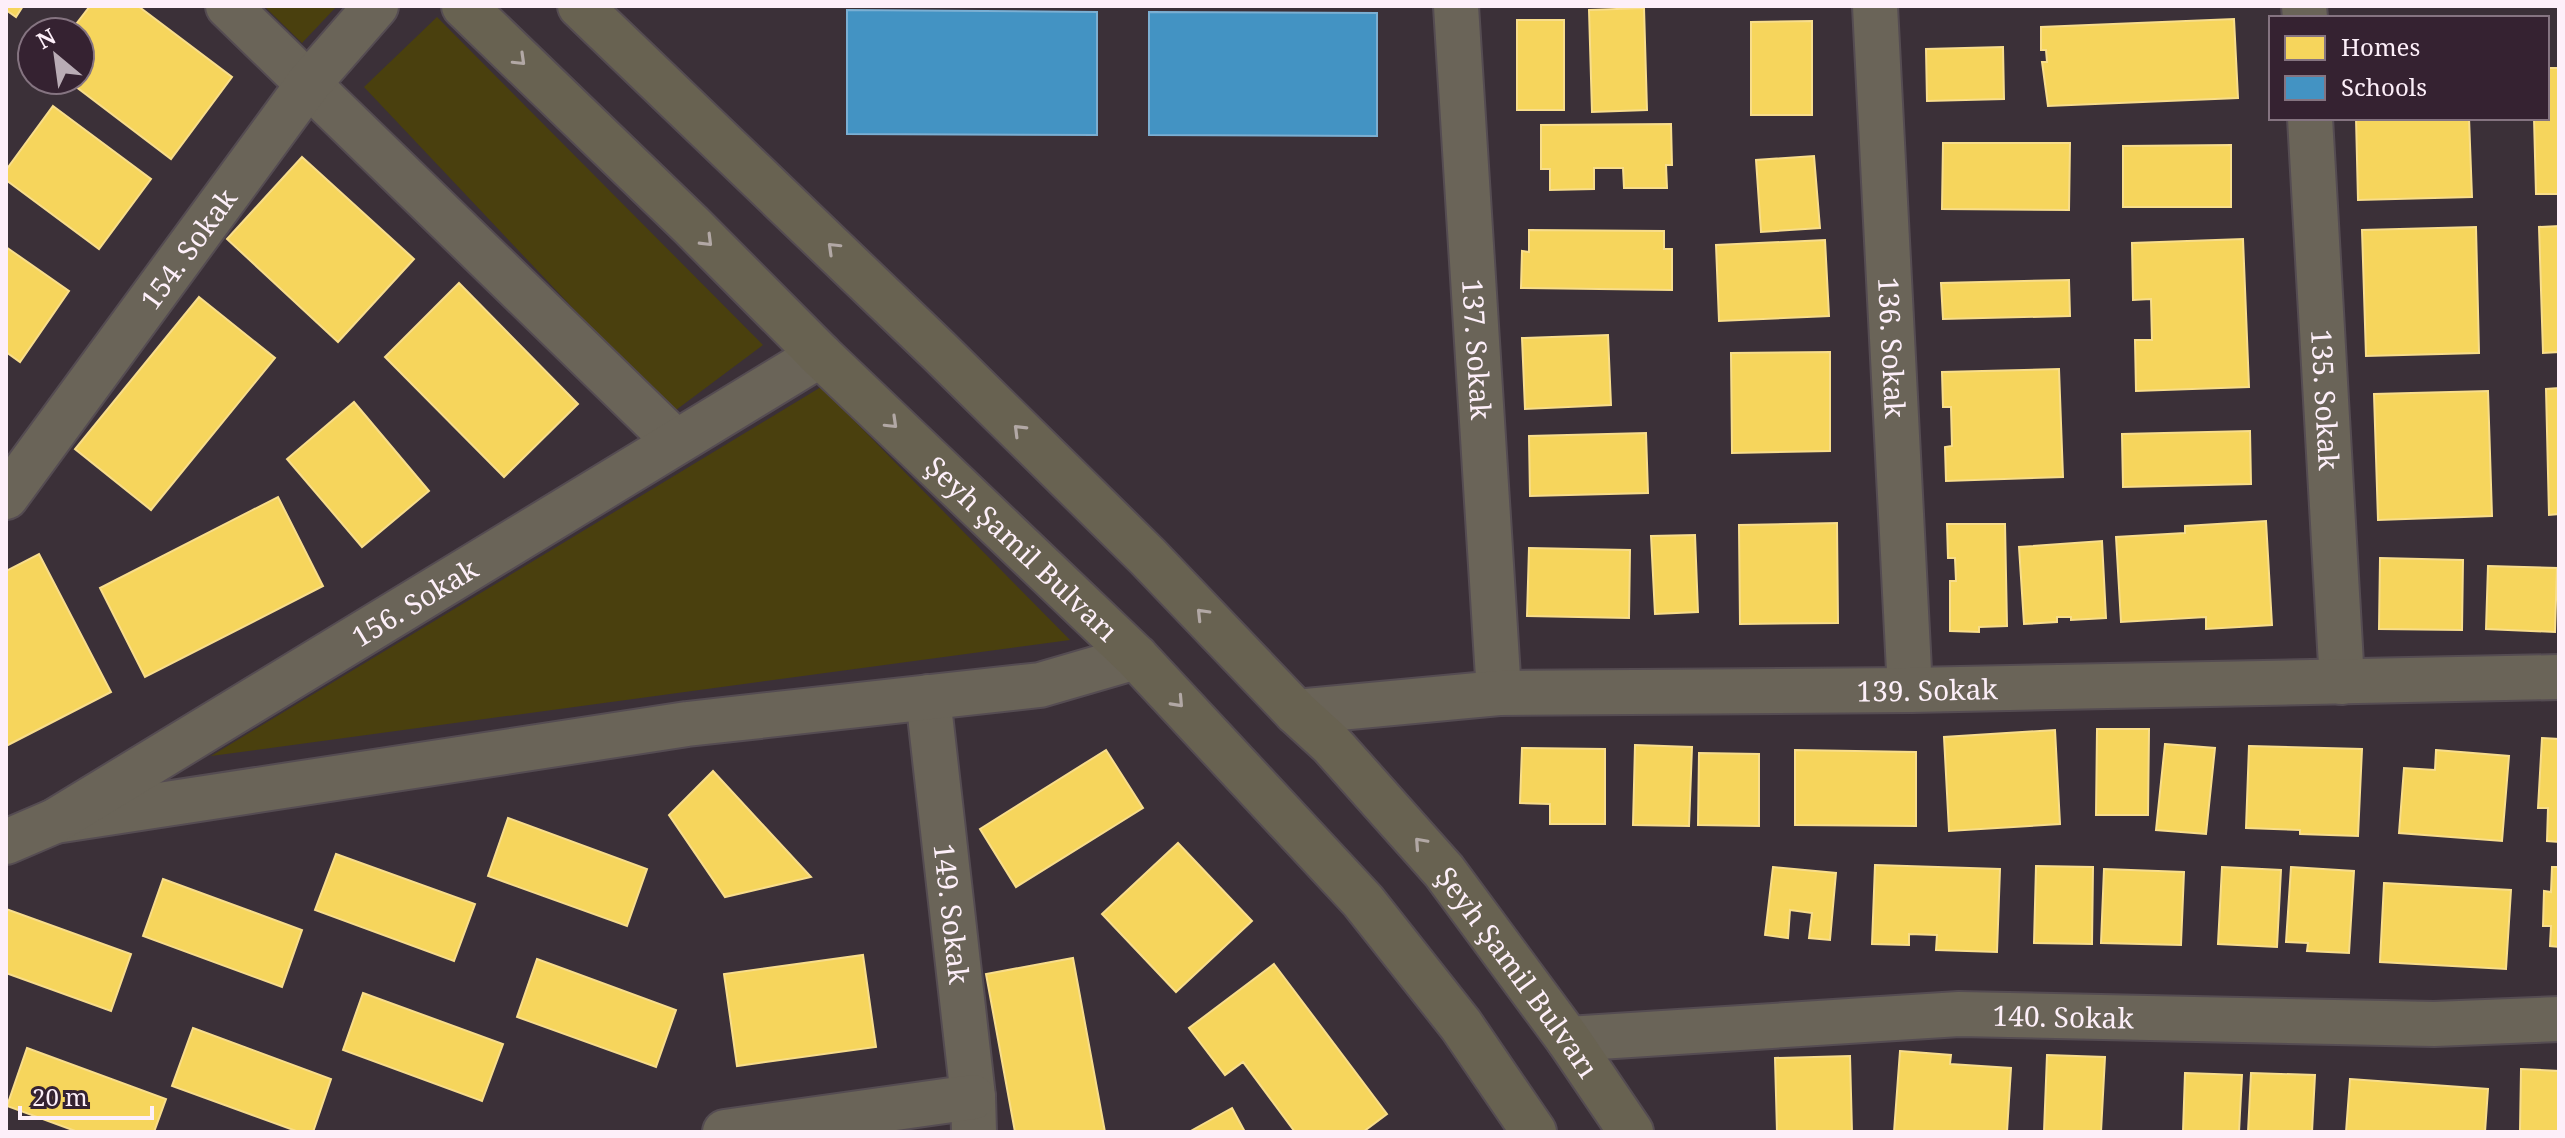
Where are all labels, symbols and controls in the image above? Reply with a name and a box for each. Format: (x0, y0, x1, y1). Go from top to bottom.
north arrow (16, 16, 96, 96)
legend (2269, 16, 2549, 120)
text: N (31, 20, 61, 55)
text: Homes (2341, 30, 2420, 63)
one-way arrow (511, 51, 525, 66)
text: Schools (2341, 70, 2427, 103)
street label: 154. Sokak (131, 180, 245, 317)
one-way arrow (698, 232, 712, 246)
one-way arrow (828, 243, 842, 258)
street label: 136. Sokak (1870, 276, 1915, 420)
street label: 137. Sokak (1454, 278, 1501, 422)
street label: 135. Sokak (2303, 328, 2349, 472)
one-way arrow (883, 413, 898, 427)
one-way arrow (1014, 425, 1028, 439)
street label: Şeyh Şamil Bulvarı (918, 447, 1126, 649)
street label: 156. Sokak (344, 549, 485, 655)
one-way arrow (1197, 609, 1212, 623)
street label: 139. Sokak (1856, 669, 1999, 709)
one-way arrow (1169, 693, 1183, 708)
one-way arrow (1415, 838, 1429, 853)
street label: 149. Sokak (926, 841, 979, 987)
street label: Şeyh Şamil Bulvarı (1428, 859, 1607, 1085)
street label: 140. Sokak (1992, 996, 2135, 1037)
scale bar (20, 1070, 152, 1120)
text: 20 m (32, 1080, 88, 1113)

